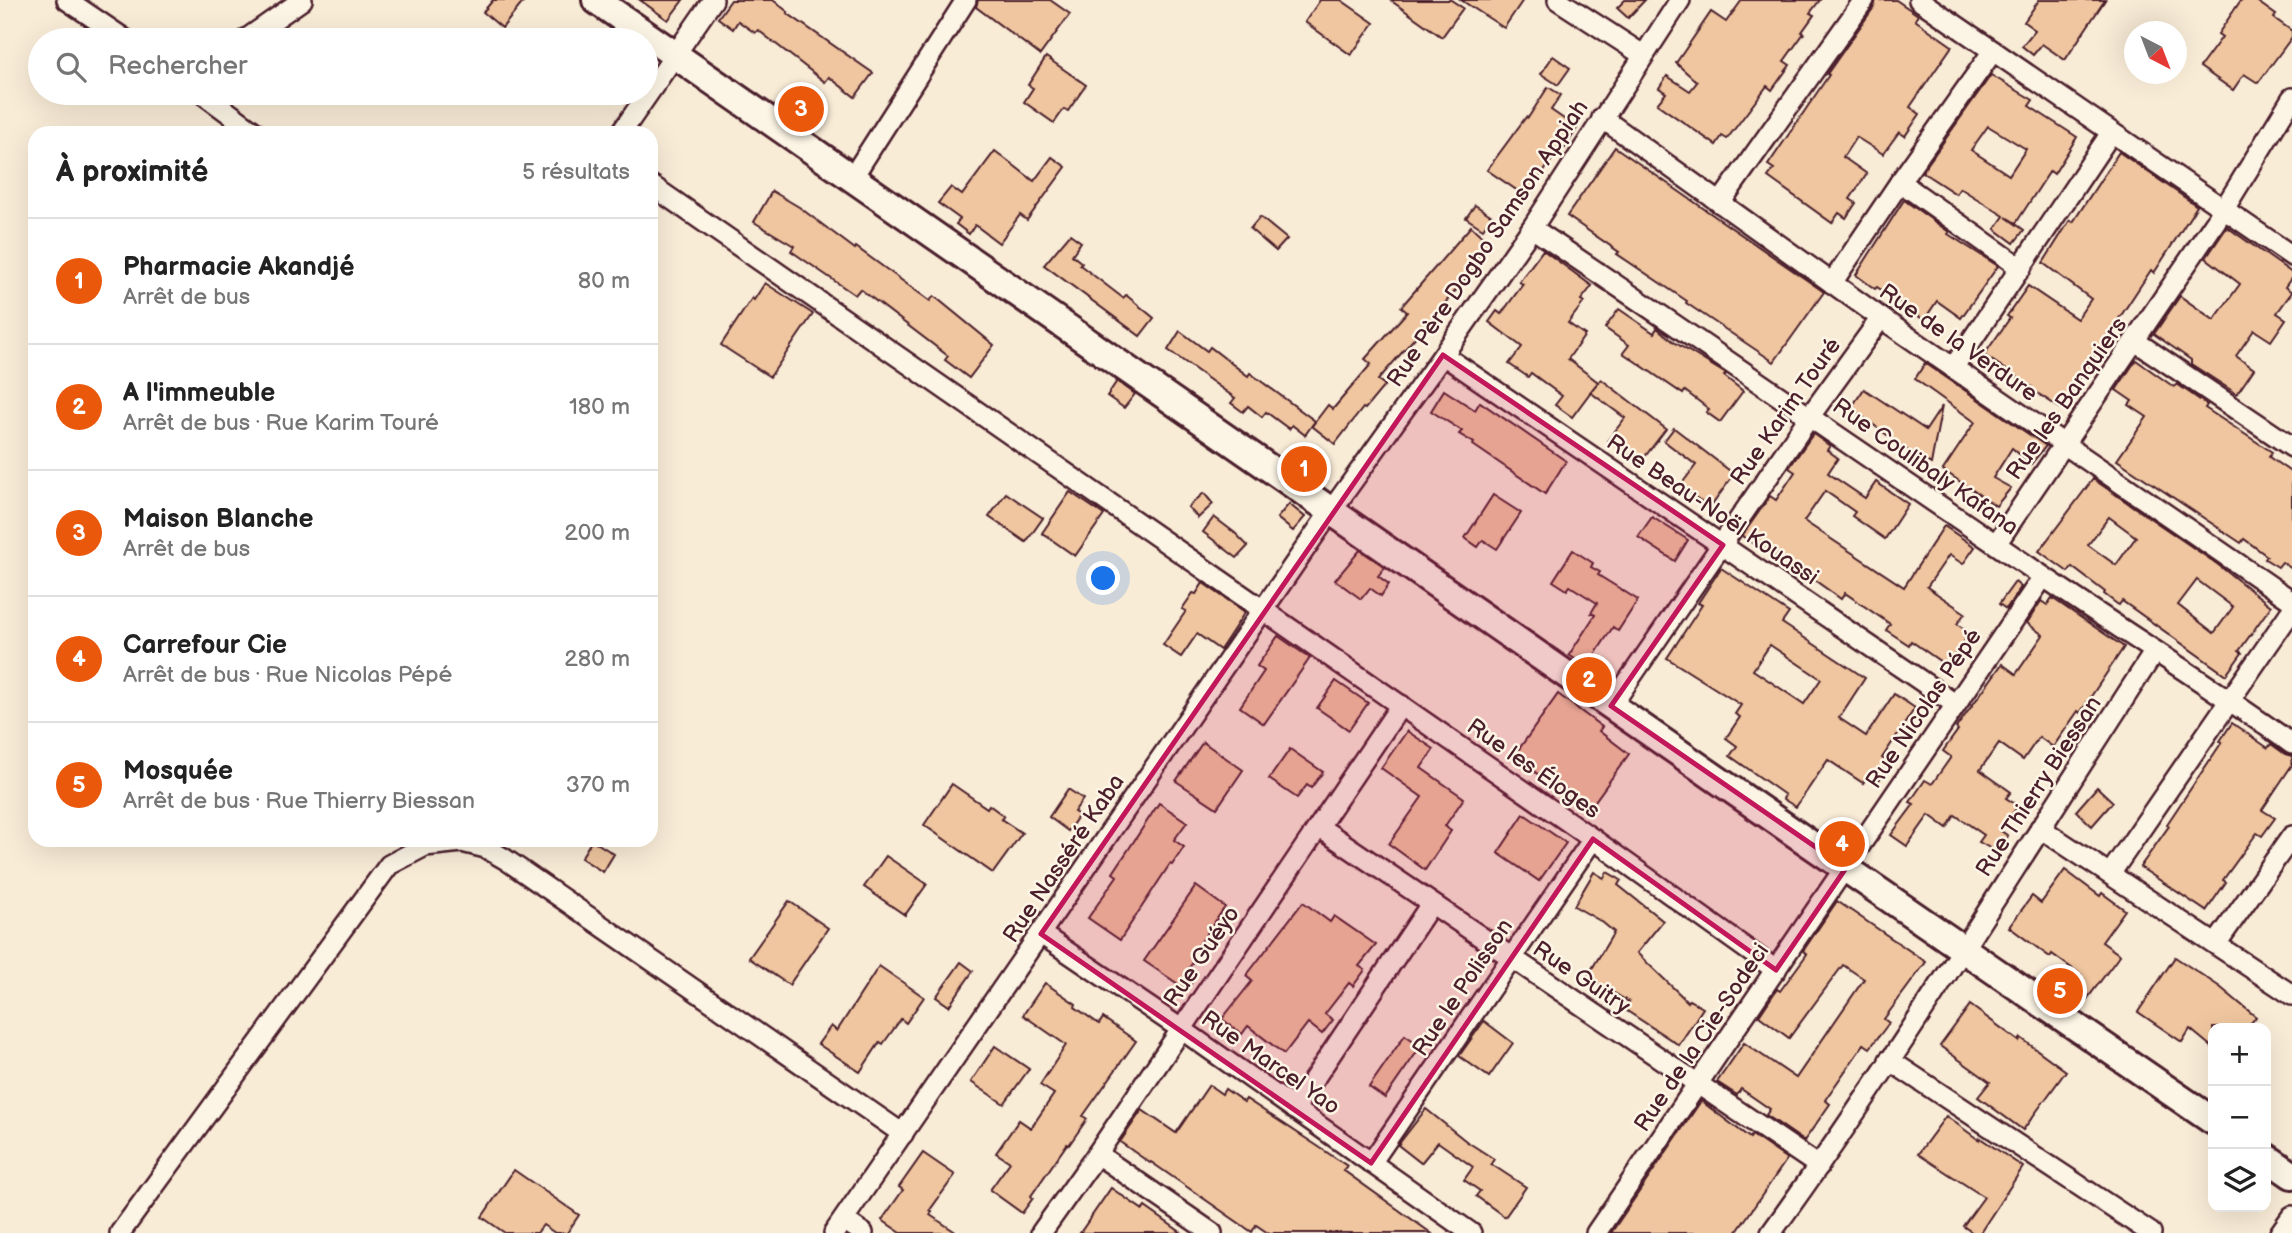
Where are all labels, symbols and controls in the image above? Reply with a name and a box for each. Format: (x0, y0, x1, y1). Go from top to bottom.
north arrow (2124, 21, 2187, 84)
search box (28, 28, 658, 105)
icon: search (52, 48, 90, 86)
text: Rechercher (108, 51, 247, 82)
pin: 3 (778, 83, 824, 135)
street label: Rue Père Dogbo Samson Appiah (1381, 95, 1595, 392)
text: À proximité (56, 154, 208, 190)
text: 5 résultats (522, 158, 630, 186)
text: Pharmacie Akandjé (123, 252, 354, 283)
text: 1 (74, 267, 84, 295)
text: 80 m (578, 267, 630, 295)
street label: Rue de la Verdure (1874, 278, 2043, 408)
text: Arrêt de bus (123, 283, 250, 311)
street label: Rue les Banquiers (2000, 312, 2133, 485)
street label: Rue Karim Touré (1725, 332, 1847, 491)
text: A l'immeuble (123, 378, 275, 409)
street label: Rue Coulibaly Kafana (1827, 392, 2024, 542)
text: 2 (72, 393, 86, 421)
text: 180 m (569, 393, 630, 421)
text: Arrêt de bus · Rue Karim Touré (123, 409, 439, 437)
street label: Rue Beau-Noël Kouassi (1601, 428, 1824, 591)
pin: 1 (1281, 443, 1327, 495)
text: Maison Blanche (123, 504, 314, 535)
text: 3 (72, 519, 86, 547)
text: 200 m (564, 519, 630, 547)
text: Arrêt de bus (123, 535, 250, 563)
your location (1086, 561, 1120, 595)
street label: Rue Nicolas Pépé (1860, 623, 1988, 794)
text: Carrefour Cie (123, 630, 287, 661)
text: 4 (72, 645, 86, 673)
text: 280 m (564, 645, 630, 673)
pin: 2 (1566, 654, 1612, 706)
text: Arrêt de bus · Rue Nicolas Pépé (123, 661, 452, 689)
street label: Rue Thierry Biessan (1970, 691, 2108, 882)
street label: Rue les Éloges (1461, 713, 1605, 825)
text: Mosquée (123, 756, 233, 787)
street label: Rue Nasséré Kaba (997, 769, 1131, 948)
text: 5 (72, 771, 86, 799)
text: 370 m (566, 771, 630, 799)
text: Arrêt de bus · Rue Thierry Biessan (123, 787, 475, 815)
pin: 4 (1819, 818, 1865, 870)
street label: Rue Guéyo (1158, 901, 1246, 1012)
street label: Rue le Polisson (1407, 914, 1519, 1062)
street label: Rue Guitry (1527, 935, 1636, 1021)
street label: Rue de la Cie-Sodeci (1628, 938, 1775, 1137)
pin: 5 (2037, 965, 2083, 1017)
street label: Rue Marcel Yao (1196, 1005, 1345, 1121)
map controls (2208, 1023, 2271, 1212)
button: + (2208, 1023, 2271, 1086)
button: − (2208, 1086, 2271, 1149)
button: layers (2208, 1149, 2271, 1212)

